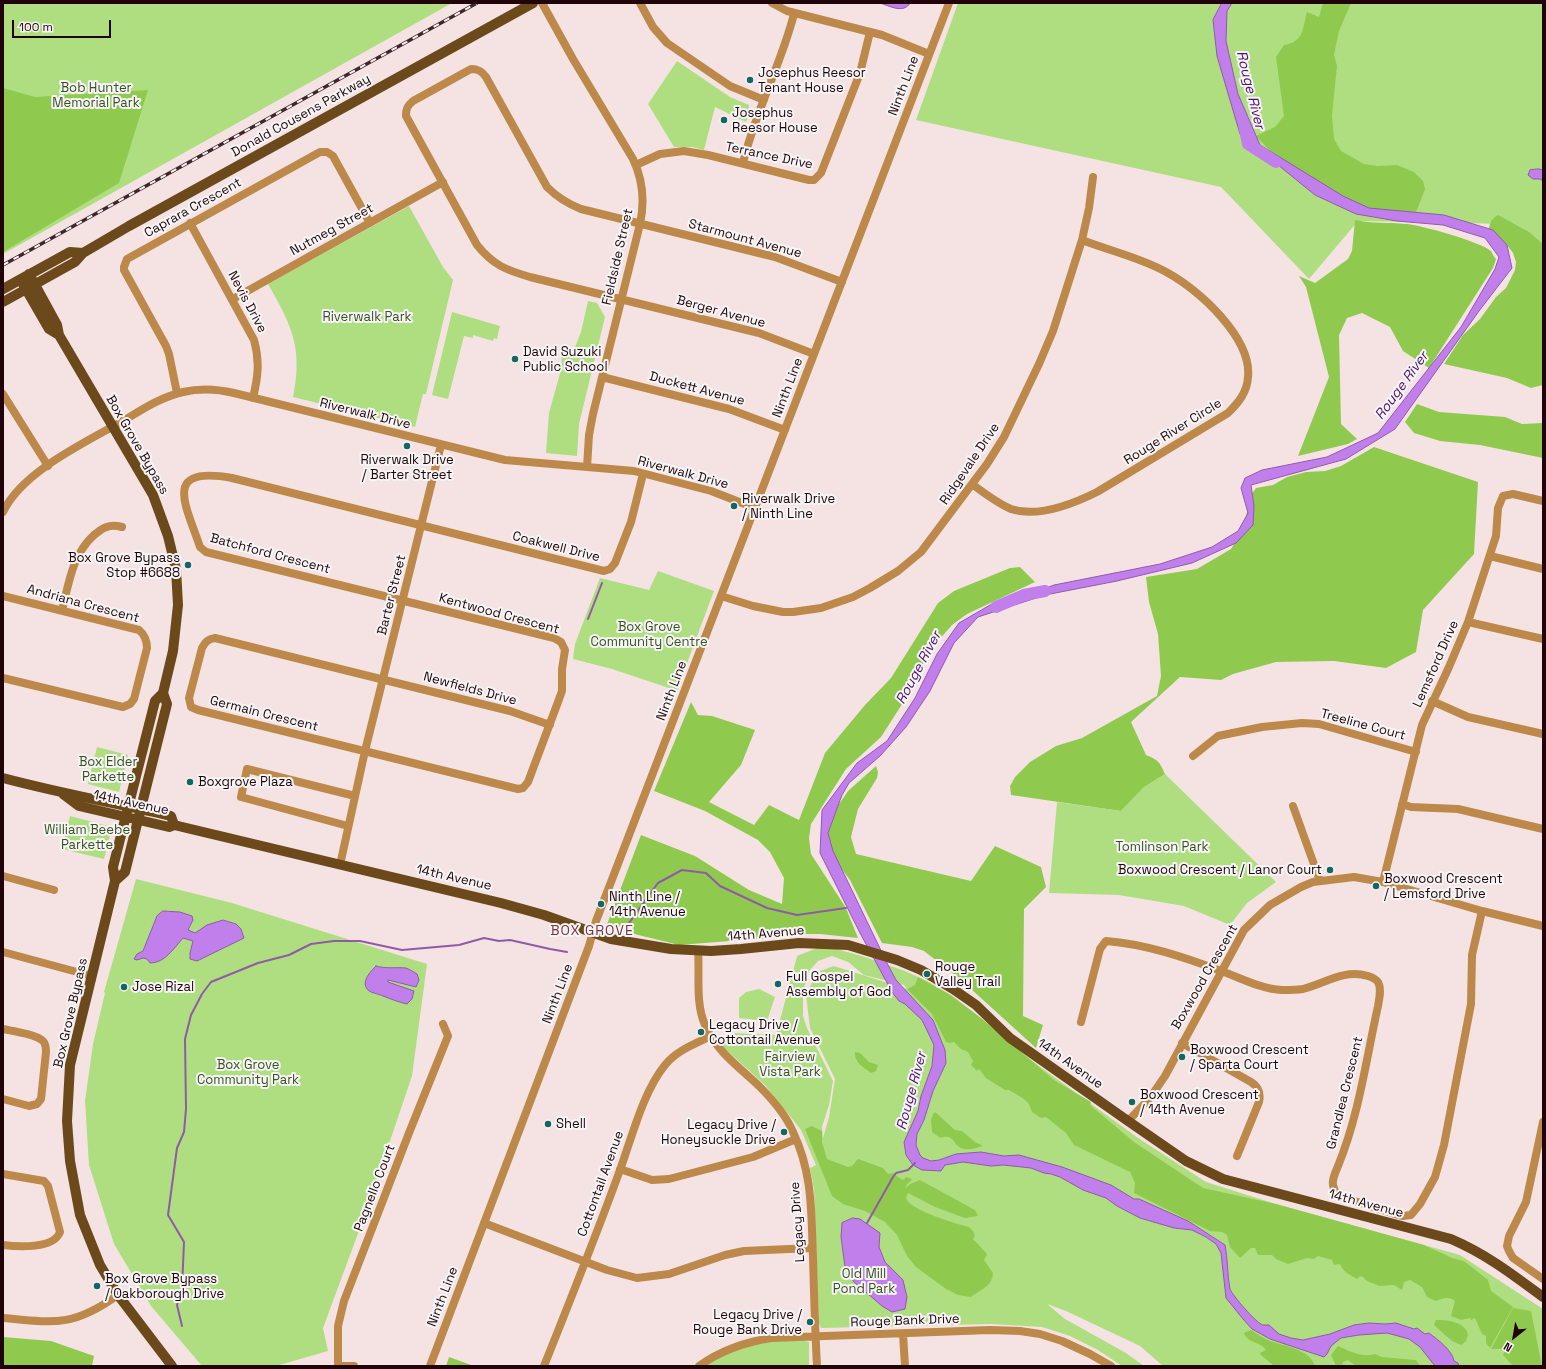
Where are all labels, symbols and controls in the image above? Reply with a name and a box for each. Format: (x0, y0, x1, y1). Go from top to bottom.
scale bar (14, 12, 113, 38)
text: 100 m (19, 19, 53, 35)
water label: Rouge River (1232, 49, 1268, 131)
street label: Ninth Line (885, 54, 923, 118)
place label: Josephus Reesor Tenant House (758, 65, 866, 96)
street label: Donald Cousens Parkway (229, 71, 373, 161)
marker: Josephus Reesor Tenant House (745, 75, 755, 85)
park label: Bob Hunter Memorial Park (52, 80, 140, 111)
place label: Josephus Reesor House (732, 105, 818, 136)
marker: Josephus Reesor House (719, 115, 729, 125)
street label: Terrance Drive (724, 139, 814, 173)
street label: Caprara Crescent (142, 175, 244, 241)
street label: Nutmeg Street (288, 201, 376, 259)
street label: Fieldside Street (599, 207, 637, 307)
street label: Starmount Avenue (687, 216, 803, 262)
street label: Nevis Drive (224, 268, 270, 336)
street label: Berger Avenue (675, 293, 767, 331)
park label: Riverwalk Park (322, 309, 412, 325)
place label: David Suzuki Public School (523, 344, 608, 375)
water label: Rouge River (1372, 349, 1432, 423)
marker: David Suzuki Public School (510, 354, 520, 364)
street label: Ninth Line (769, 356, 807, 420)
street label: Duckett Avenue (648, 369, 746, 409)
street label: Box Grove Bypass (102, 393, 172, 497)
street label: Riverwalk Drive (318, 395, 412, 433)
street label: Rouge River Circle (1121, 396, 1225, 468)
street label: Ridgevale Drive (937, 420, 1003, 508)
marker: Riverwalk Drive / Barter Street (402, 441, 412, 451)
place label: Riverwalk Drive / Barter Street (360, 452, 454, 483)
street label: Riverwalk Drive (636, 453, 730, 493)
place label: Riverwalk Drive / Ninth Line (742, 491, 835, 522)
marker: Riverwalk Drive / Ninth Line (729, 501, 739, 511)
street label: Coakwell Drive (511, 529, 601, 565)
street label: Batchford Crescent (208, 530, 332, 578)
place label: Box Grove Bypass Stop #6688 (68, 550, 180, 581)
street label: Barter Street (374, 553, 410, 637)
marker: Box Grove Bypass Stop #6688 (183, 560, 193, 570)
street label: Andriana Crescent (25, 581, 141, 627)
street label: Kentwood Crescent (437, 590, 561, 638)
street label: Lemsford Drive (1410, 618, 1462, 710)
park label: Box Grove Community Centre (590, 619, 708, 650)
water label: Rouge River (893, 629, 945, 707)
street label: Ninth Line (653, 659, 691, 723)
street label: Newfields Drive (422, 669, 518, 709)
street label: Germain Crescent (208, 693, 320, 735)
street label: Treeline Court (1319, 706, 1407, 744)
park label: Box Elder Parkette (79, 754, 137, 785)
place label: Boxgrove Plaza (198, 774, 293, 790)
marker: Boxgrove Plaza (185, 777, 195, 787)
street label: 14th Avenue (92, 787, 170, 819)
park label: William Beebe Parkette (44, 822, 130, 853)
park label: Tomlinson Park (1115, 839, 1209, 855)
street label: 14th Avenue (415, 862, 493, 894)
place label: Boxwood Crescent / Lanor Court (1118, 862, 1322, 878)
marker: Boxwood Crescent / Lanor Court (1325, 865, 1335, 875)
place label: Boxwood Crescent / Lemsford Drive (1384, 871, 1503, 902)
marker: Boxwood Crescent / Lemsford Drive (1371, 881, 1381, 891)
place label: Ninth Line / 14th Avenue (609, 889, 686, 920)
marker: Ninth Line / 14th Avenue (596, 899, 606, 909)
street label: Boxwood Crescent (1169, 922, 1241, 1032)
district label: BOX GROVE (550, 923, 634, 939)
street label: 14th Avenue (727, 923, 805, 945)
street label: Box Grove Bypass (51, 957, 91, 1069)
place label: Rouge Valley Trail (935, 959, 1001, 990)
street label: Ninth Line (539, 962, 577, 1026)
place label: Full Gospel Assembly of God (786, 969, 891, 1000)
marker: Rouge Valley Trail (922, 969, 932, 979)
place label: Jose Rizal (132, 979, 194, 995)
marker: Full Gospel Assembly of God (773, 979, 783, 989)
marker: Jose Rizal (119, 982, 129, 992)
place label: Legacy Drive / Cottontail Avenue (709, 1017, 820, 1048)
marker: Legacy Drive / Cottontail Avenue (696, 1027, 706, 1037)
street label: Grandlea Crescent (1323, 1035, 1367, 1151)
street label: 14th Avenue (1034, 1036, 1106, 1092)
place label: Boxwood Crescent / Sparta Court (1190, 1042, 1309, 1073)
park label: Fairview Vista Park (759, 1049, 821, 1080)
water label: Rouge River (894, 1050, 930, 1132)
marker: Boxwood Crescent / Sparta Court (1177, 1052, 1187, 1062)
park label: Box Grove Community Park (197, 1057, 299, 1088)
place label: Boxwood Crescent / 14th Avenue (1140, 1087, 1259, 1118)
marker: Boxwood Crescent / 14th Avenue (1127, 1097, 1137, 1107)
place label: Shell (556, 1116, 586, 1132)
place label: Legacy Drive / Honeysuckle Drive (661, 1117, 776, 1148)
marker: Shell (543, 1119, 553, 1129)
marker: Legacy Drive / Honeysuckle Drive (779, 1127, 789, 1137)
street label: Cottontail Avenue (575, 1129, 627, 1239)
street label: Pagnello Court (351, 1142, 399, 1234)
street label: Legacy Drive (787, 1181, 809, 1263)
street label: 14th Avenue (1327, 1187, 1405, 1221)
street label: Ninth Line (424, 1265, 462, 1329)
park label: Old Mill Pond Park (833, 1266, 895, 1297)
place label: Box Grove Bypass / Oakborough Drive (105, 1271, 224, 1302)
marker: Box Grove Bypass / Oakborough Drive (92, 1281, 102, 1291)
place label: Legacy Drive / Rouge Bank Drive (693, 1307, 802, 1338)
street label: Rouge Bank Drive (850, 1311, 960, 1331)
marker: Legacy Drive / Rouge Bank Drive (805, 1317, 815, 1327)
north arrow (1494, 1317, 1534, 1357)
text: N (1501, 1339, 1515, 1355)

